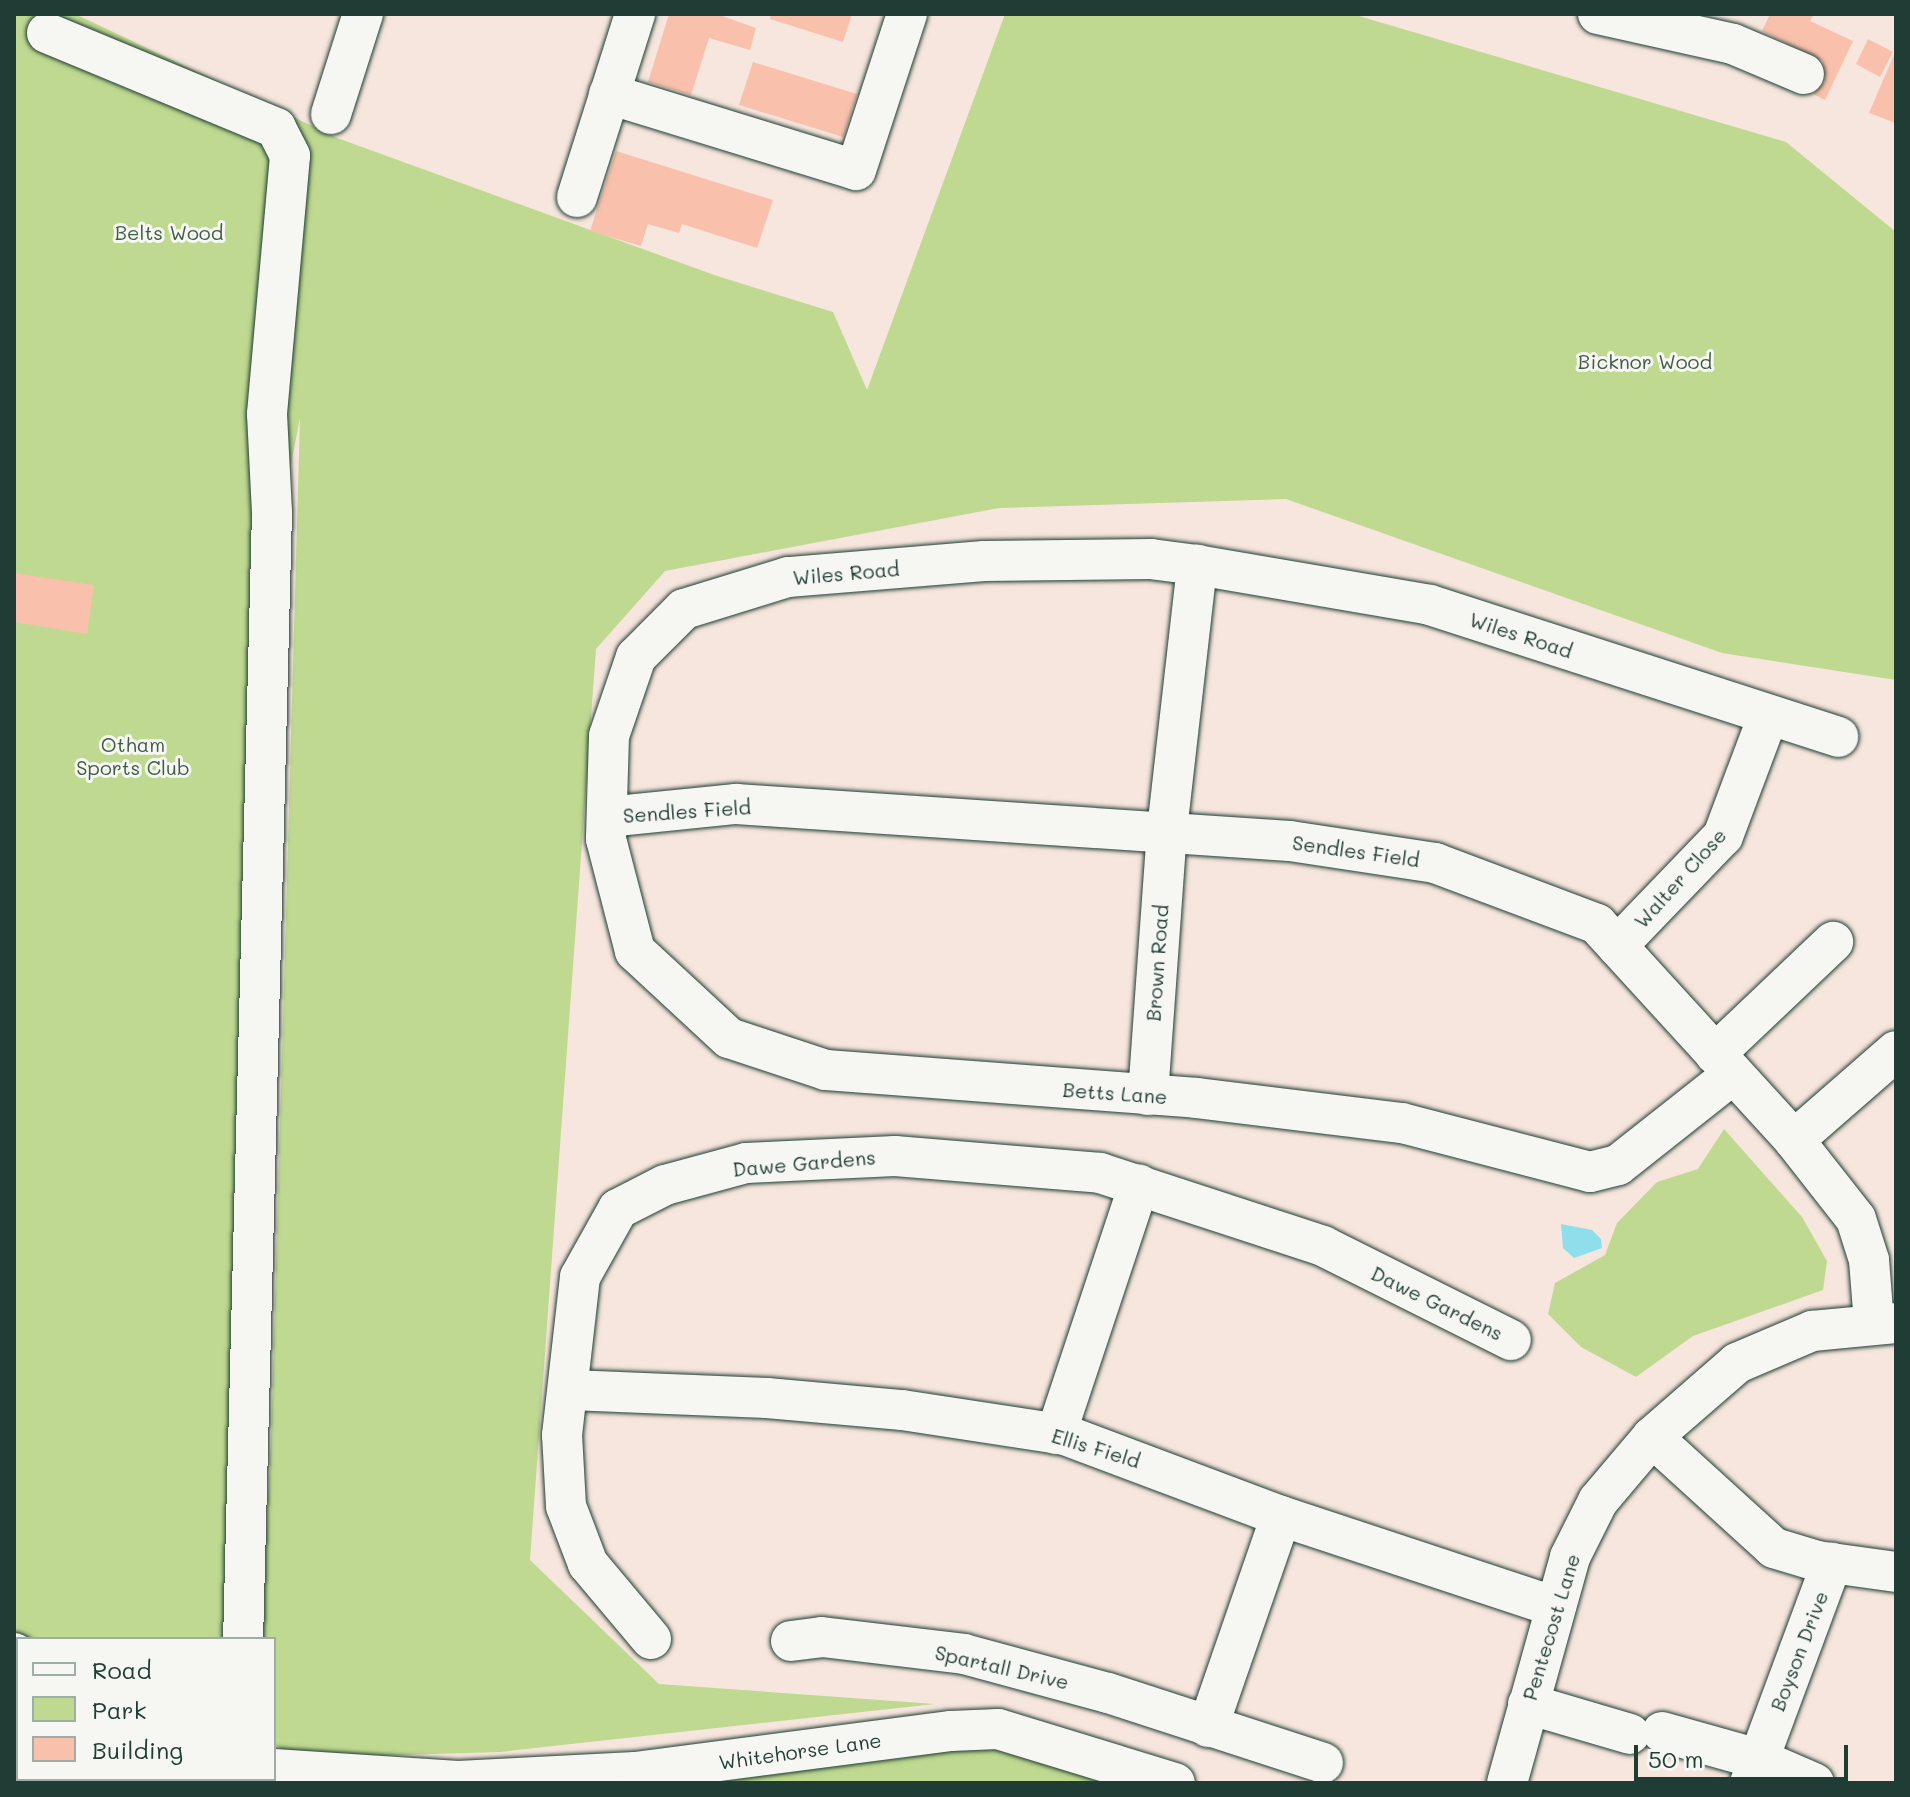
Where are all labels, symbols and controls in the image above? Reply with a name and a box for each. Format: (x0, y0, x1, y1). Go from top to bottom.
park label: Belts Wood (115, 220, 223, 244)
park label: Bicknor Wood (1578, 349, 1712, 373)
street label: Wiles Road (792, 556, 900, 590)
street label: Wiles Road (1466, 607, 1576, 663)
park label: Otham Sports Club (76, 732, 190, 779)
street label: Sendles Field (622, 795, 752, 827)
street label: Walter Close (1629, 823, 1731, 933)
street label: Sendles Field (1291, 830, 1421, 872)
street label: Brown Road (1141, 904, 1173, 1022)
street label: Betts Lane (1062, 1077, 1168, 1109)
street label: Dawe Gardens (731, 1145, 877, 1181)
street label: Dawe Gardens (1367, 1261, 1507, 1345)
street label: Ellis Field (1049, 1423, 1143, 1473)
street label: Pentecost Lane (1517, 1551, 1585, 1703)
street label: Boyson Drive (1765, 1588, 1833, 1714)
legend (16, 1637, 276, 1781)
street label: Spartall Drive (933, 1640, 1071, 1694)
text: Road (92, 1654, 152, 1685)
text: Park (92, 1694, 146, 1725)
street label: Whitehorse Lane (717, 1728, 883, 1774)
scale bar (1638, 1729, 1852, 1779)
text: Building (92, 1734, 183, 1765)
text: 50 m (1648, 1743, 1704, 1774)

